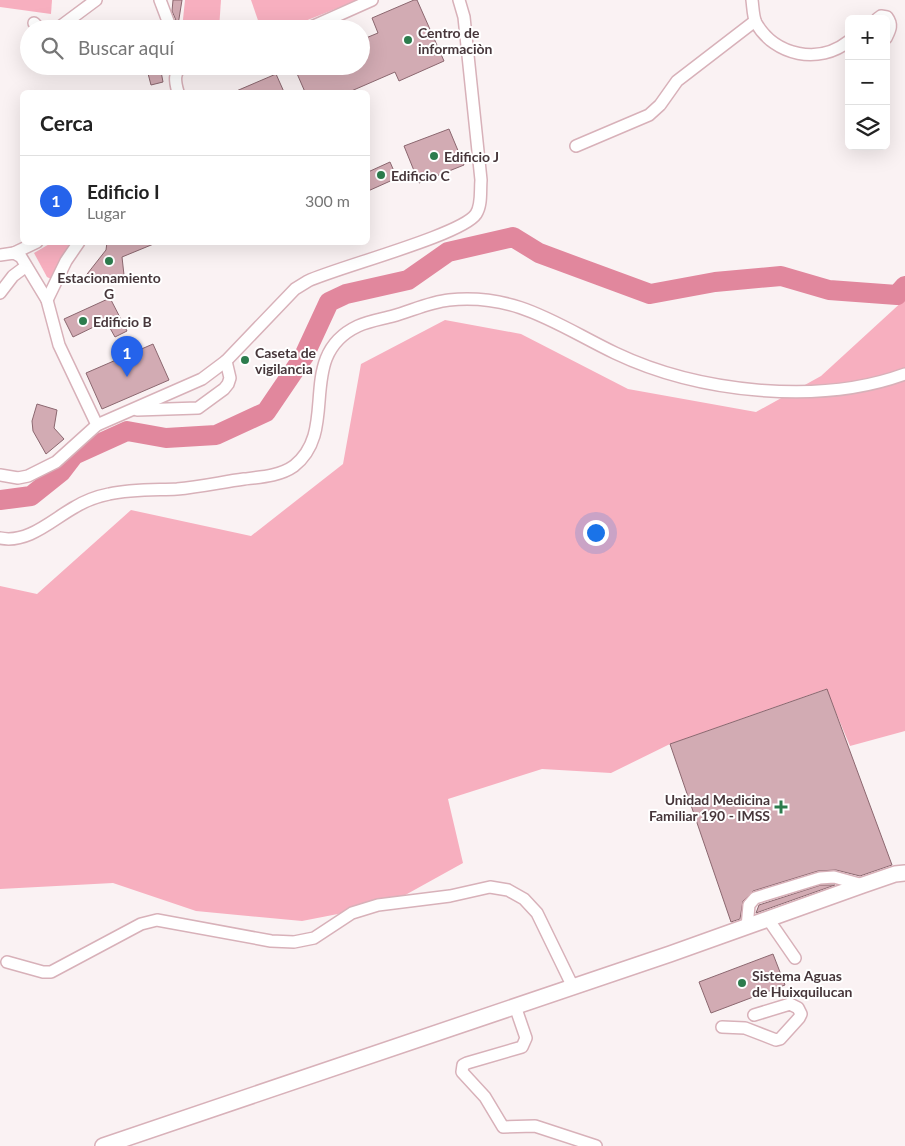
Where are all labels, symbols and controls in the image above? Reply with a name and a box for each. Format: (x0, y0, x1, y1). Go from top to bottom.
map controls (845, 15, 890, 150)
button: + (845, 15, 890, 60)
search box (20, 20, 370, 75)
place label: Centro de informaciòn (418, 24, 493, 57)
icon: search (38, 34, 66, 62)
marker: Centro de informaciòn (402, 34, 414, 46)
text: Buscar aquí (78, 36, 174, 59)
button: − (845, 60, 890, 105)
button: layers (845, 105, 890, 150)
text: Cerca (40, 110, 93, 135)
place label: Edificio J (444, 148, 499, 165)
marker: Edificio J (428, 150, 440, 162)
place label: Edificio C (391, 167, 450, 184)
marker: Edificio C (375, 169, 387, 181)
text: Edificio I (87, 180, 160, 203)
text: 1 (51, 191, 61, 210)
text: 300 m (305, 191, 350, 210)
text: Lugar (87, 203, 126, 222)
marker: Estacionamiento G (103, 255, 115, 267)
place label: Estacionamiento G (57, 269, 161, 302)
place label: Edificio B (93, 313, 152, 330)
marker: Edificio B (77, 315, 89, 327)
pin: 1 (111, 336, 143, 377)
place label: Caseta de vigilancia (255, 344, 317, 377)
marker: Caseta de vigilancia (239, 354, 251, 366)
your location (583, 520, 609, 546)
place label: Unidad Medicina Familiar 190 - IMSS (649, 791, 770, 824)
marker: Unidad Medicina Familiar 190 - IMSS (774, 800, 788, 814)
place label: Sistema Aguas de Huixquilucan (752, 967, 853, 1000)
marker: Sistema Aguas de Huixquilucan (736, 977, 748, 989)

